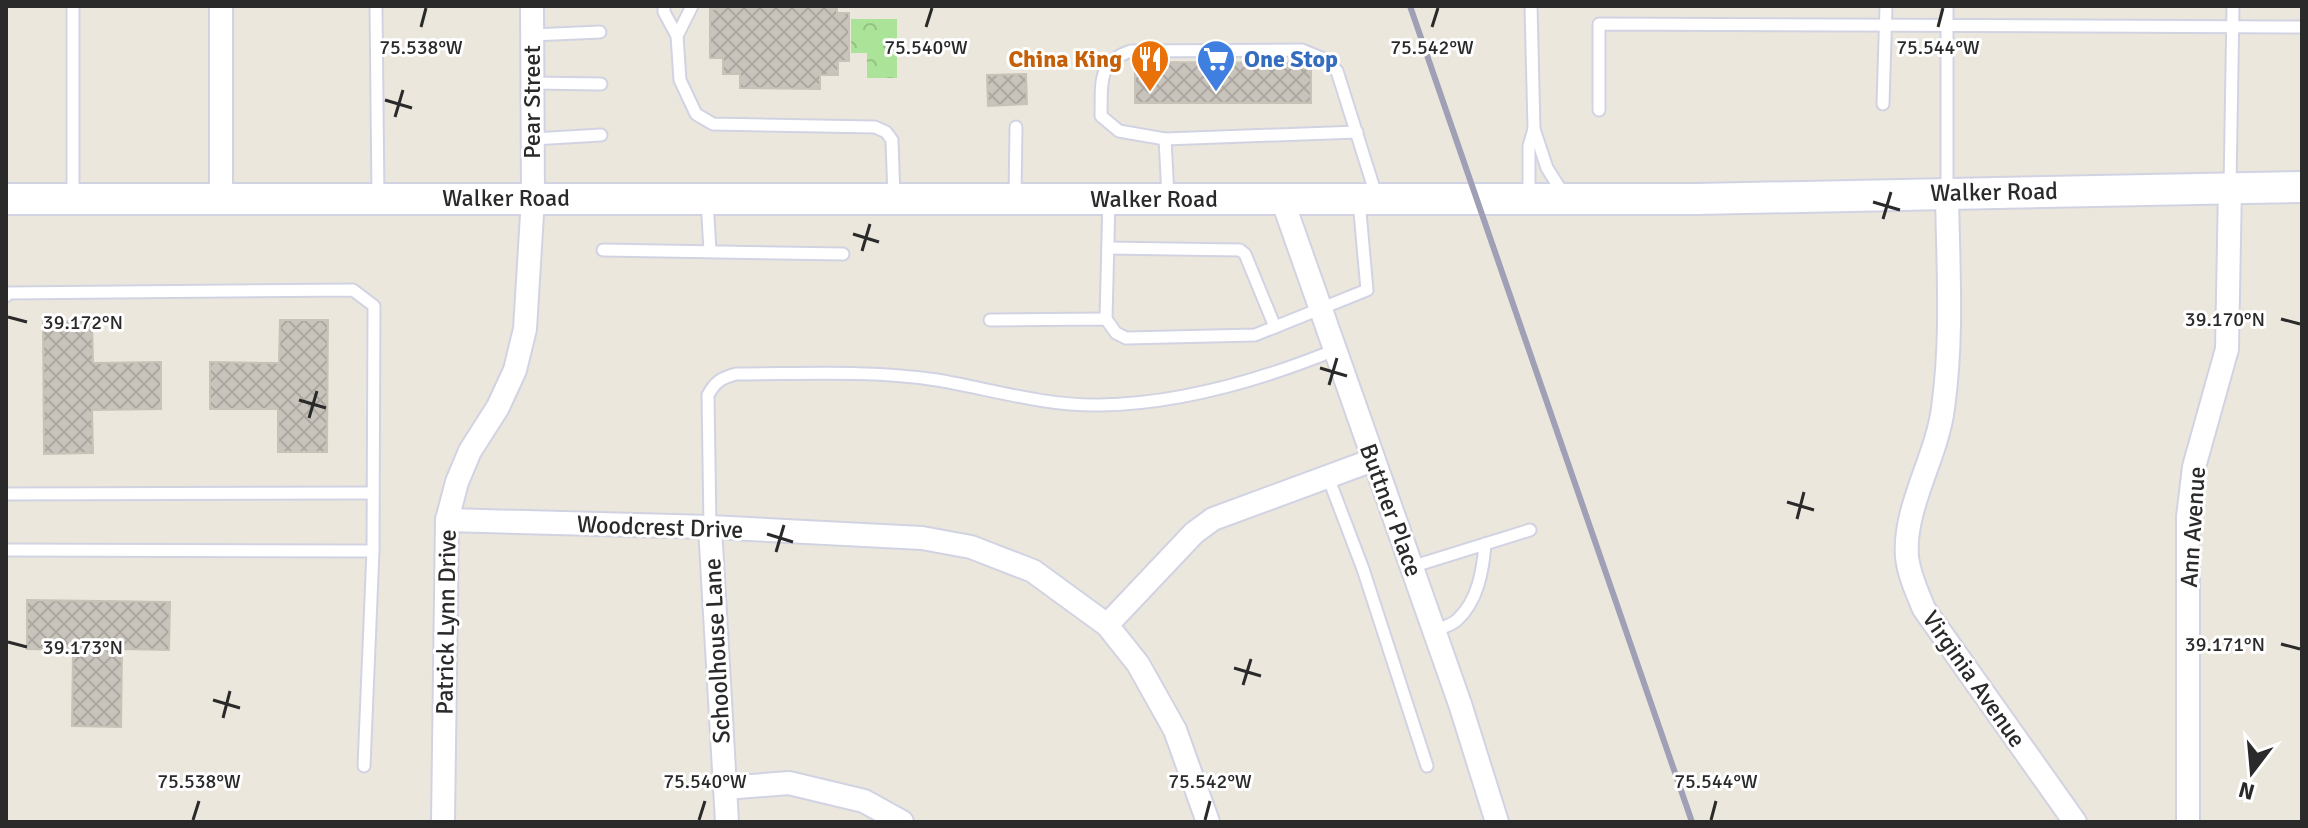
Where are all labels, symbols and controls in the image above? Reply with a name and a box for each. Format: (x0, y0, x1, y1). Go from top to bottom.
text: 75.538°W (379, 35, 463, 60)
text: 75.540°W (884, 35, 968, 60)
text: 75.542°W (1390, 35, 1474, 60)
text: 75.544°W (1896, 35, 1980, 60)
restaurant icon: China King (1129, 38, 1171, 93)
supermarket icon: One Stop (1195, 38, 1237, 93)
place label: China King (1008, 44, 1122, 74)
place label: One Stop (1244, 44, 1338, 74)
street label: Pear Street (517, 45, 547, 159)
street label: Walker Road (1930, 176, 2058, 208)
street label: Walker Road (442, 183, 570, 213)
street label: Walker Road (1090, 184, 1218, 214)
text: 39.170°N (2185, 307, 2265, 332)
text: 39.172°N (43, 310, 123, 335)
street label: Buttner Place (1353, 439, 1429, 581)
street label: Ann Avenue (2174, 465, 2212, 589)
street label: Woodcrest Drive (576, 509, 744, 545)
street label: Patrick Lynn Drive (429, 529, 463, 715)
street label: Schoolhouse Lane (697, 557, 737, 745)
street label: Virginia Avenue (1916, 605, 2032, 753)
text: 39.171°N (2185, 632, 2265, 657)
text: 39.173°N (43, 635, 123, 660)
north arrow (2212, 732, 2292, 812)
text: 75.538°W (157, 769, 241, 794)
text: 75.540°W (663, 769, 747, 794)
text: 75.542°W (1168, 769, 1252, 794)
text: 75.544°W (1674, 769, 1758, 794)
text: N (2236, 776, 2258, 806)

